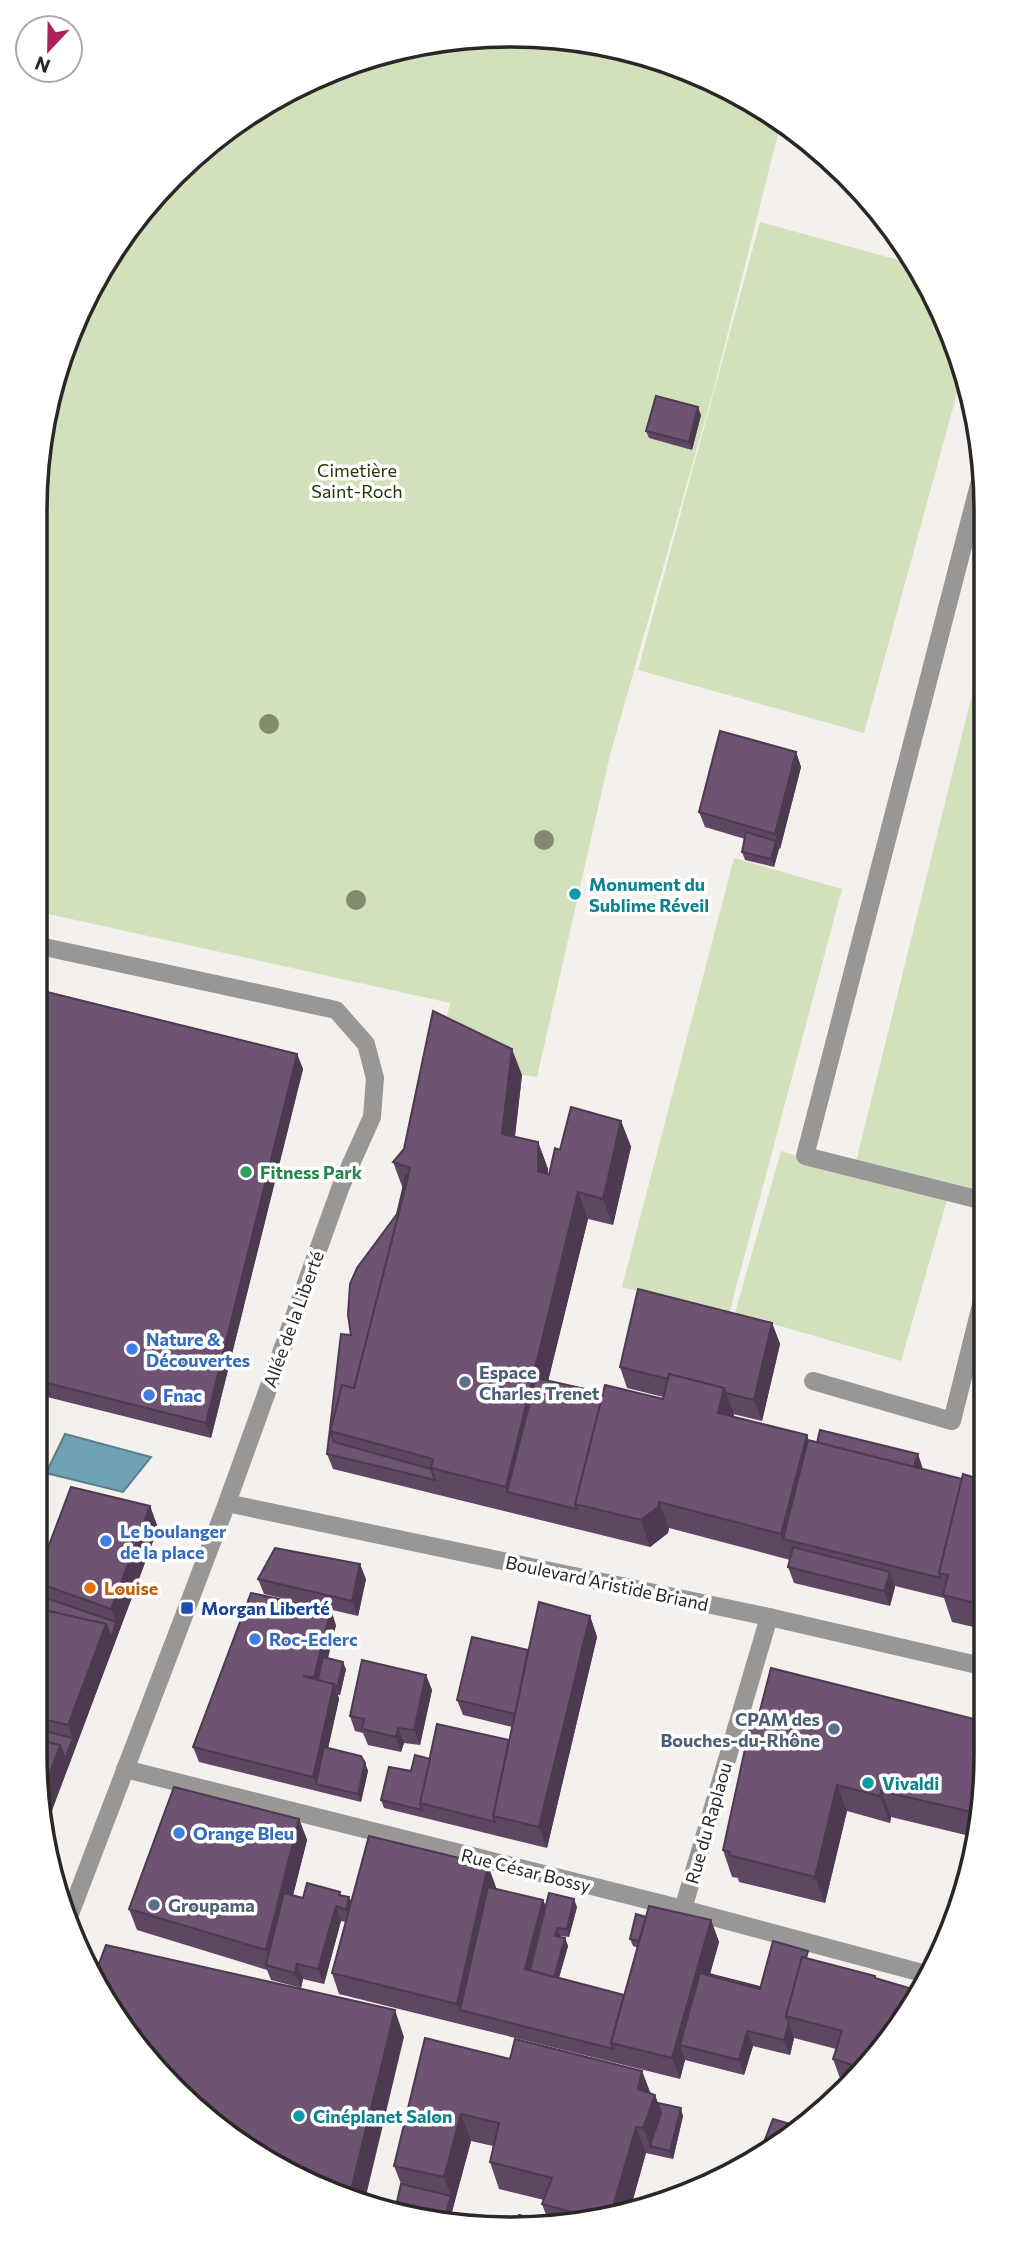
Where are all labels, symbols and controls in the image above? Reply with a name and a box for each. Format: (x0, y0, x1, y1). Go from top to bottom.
north arrow (14, 14, 84, 84)
text: N (32, 52, 53, 79)
park label: Cimetière Saint-Roch (311, 459, 403, 502)
place label: Monument du Sublime Réveil (589, 873, 709, 916)
marker: Monument du Sublime Réveil (567, 886, 583, 902)
place label: Fitness Park (260, 1161, 363, 1183)
marker: Fitness Park (238, 1164, 254, 1180)
street label: Allée de la Liberté (258, 1248, 328, 1390)
place label: Nature & Découvertes (146, 1328, 250, 1371)
marker: Nature & Découvertes (124, 1341, 140, 1357)
place label: Espace Charles Trenet (479, 1361, 600, 1404)
marker: Espace Charles Trenet (457, 1374, 473, 1390)
place label: Fnac (163, 1384, 202, 1406)
marker: Fnac (141, 1387, 157, 1403)
place label: Le boulanger de la place (120, 1520, 227, 1563)
marker: Le boulanger de la place (98, 1533, 114, 1549)
street label: Boulevard Aristide Briand (504, 1551, 710, 1615)
place label: Louise (104, 1577, 158, 1599)
marker: Louise (82, 1580, 98, 1596)
place label: Morgan Liberté (201, 1597, 330, 1619)
marker: Morgan Liberté (179, 1600, 195, 1616)
place label: Roc-Eclerc (269, 1628, 358, 1650)
marker: Roc-Eclerc (247, 1631, 263, 1647)
place label: CPAM des Bouches-du-Rhône (660, 1708, 820, 1751)
marker: CPAM des Bouches-du-Rhône (826, 1721, 842, 1737)
street label: Rue du Raplaou (680, 1760, 736, 1886)
place label: Vivaldi (882, 1772, 939, 1794)
marker: Vivaldi (860, 1775, 876, 1791)
place label: Orange Bleu (193, 1822, 294, 1844)
marker: Orange Bleu (171, 1825, 187, 1841)
street label: Rue César Bossy (459, 1843, 593, 1897)
place label: Groupama (168, 1894, 255, 1916)
marker: Groupama (146, 1897, 162, 1913)
place label: Cinéplanet Salon (313, 2105, 453, 2127)
marker: Cinéplanet Salon (291, 2108, 307, 2124)

